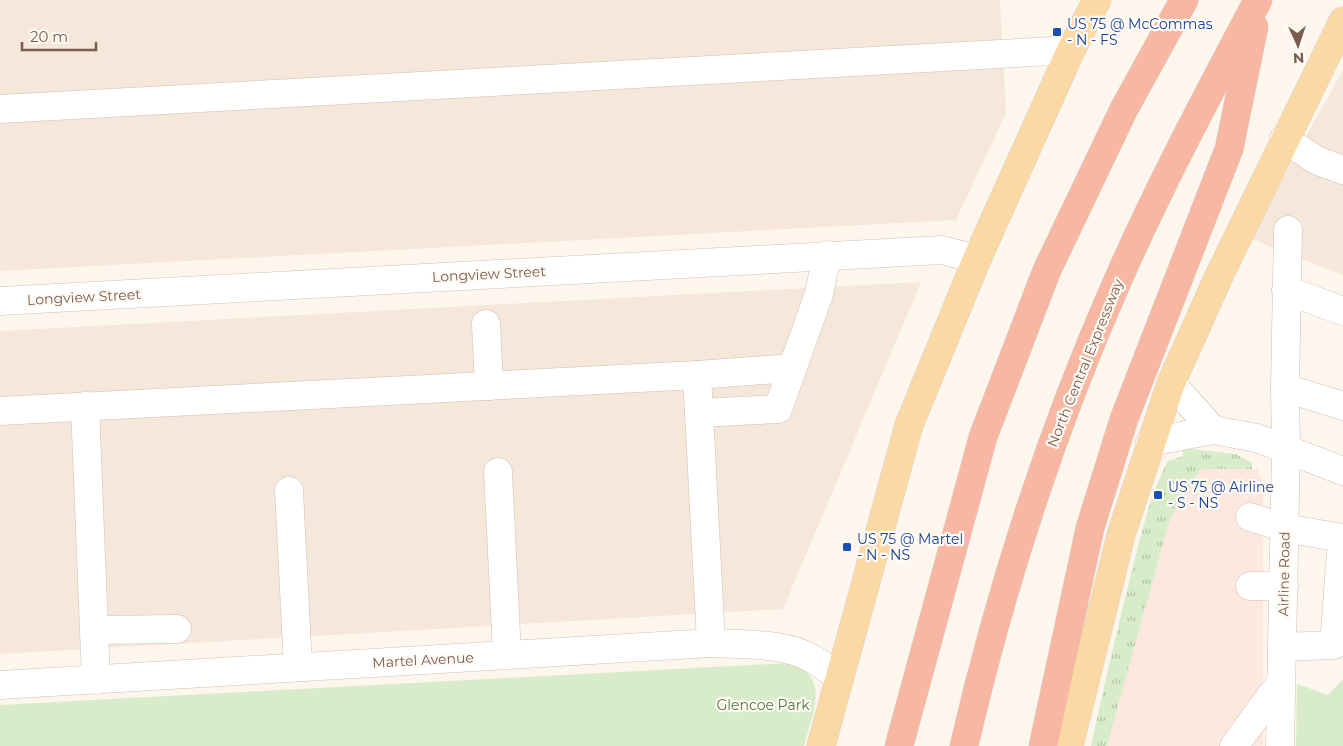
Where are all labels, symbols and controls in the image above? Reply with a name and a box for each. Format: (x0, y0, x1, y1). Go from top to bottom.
place label: US 75 @ McCommas - N - FS (1067, 15, 1213, 49)
scale bar (22, 20, 96, 52)
north arrow (1273, 20, 1323, 70)
marker: US 75 @ McCommas - N - FS (1051, 26, 1063, 38)
text: 20 m (30, 27, 68, 46)
text: N (1293, 49, 1305, 67)
street label: Longview Street (432, 262, 547, 286)
street label: North Central Expressway (1043, 276, 1127, 450)
street label: Longview Street (27, 285, 142, 309)
place label: US 75 @ Airline - S - NS (1168, 478, 1274, 512)
marker: US 75 @ Airline - S - NS (1152, 489, 1164, 501)
place label: US 75 @ Martel - N - NS (857, 530, 963, 564)
street label: Airline Road (1274, 531, 1294, 617)
marker: US 75 @ Martel - N - NS (841, 541, 853, 553)
street label: Martel Avenue (372, 648, 474, 672)
park label: Glencoe Park (716, 696, 810, 714)

